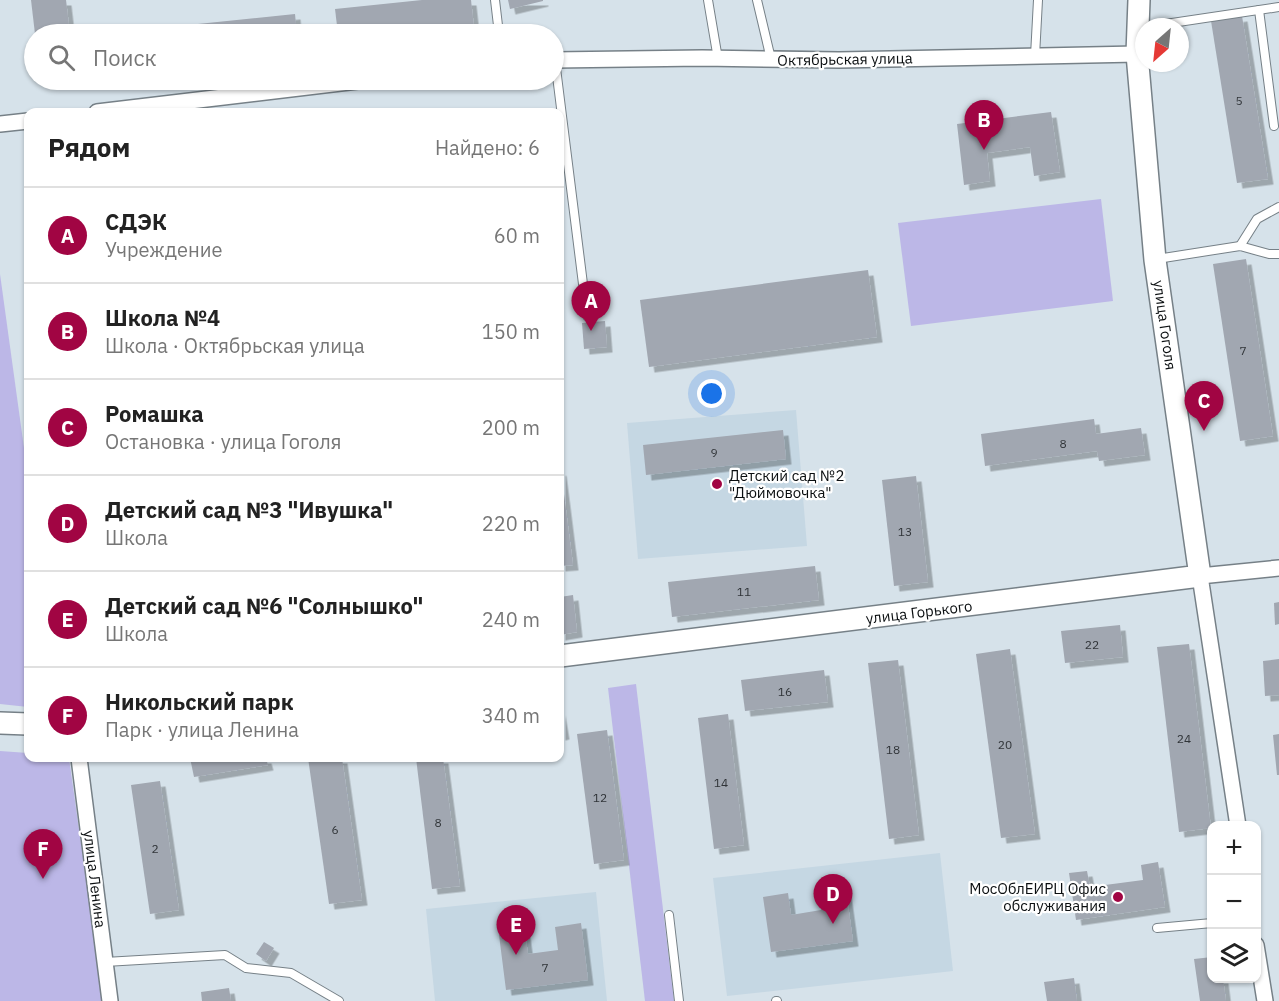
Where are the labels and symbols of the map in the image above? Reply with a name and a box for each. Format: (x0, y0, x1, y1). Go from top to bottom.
north arrow (1135, 18, 1189, 72)
street label: Октябрьская улица (777, 48, 913, 70)
house number: 5 (1235, 93, 1243, 108)
pin: B (964, 100, 1004, 150)
street label: улица Гоголя (1149, 279, 1181, 371)
pin: A (572, 282, 610, 331)
house number: 7 (1239, 343, 1247, 358)
your location (697, 379, 726, 408)
pin: C (1184, 382, 1224, 431)
house number: 8 (1059, 436, 1067, 451)
house number: 9 (710, 445, 718, 460)
place label: Детский сад №2 "Дюймовочка" (729, 466, 845, 502)
marker: Детский сад №2 "Дюймовочка" (710, 477, 724, 491)
house number: 13 (898, 524, 912, 539)
house number: 11 (737, 584, 751, 599)
street label: улица Горького (865, 596, 973, 628)
house number: 22 (1085, 637, 1099, 652)
house number: 16 (778, 684, 792, 699)
house number: 24 (1177, 731, 1191, 746)
house number: 20 (998, 737, 1012, 752)
house number: 18 (886, 742, 900, 757)
house number: 14 (714, 775, 728, 790)
house number: 12 (593, 790, 607, 805)
house number: 8 (434, 815, 442, 830)
house number: 6 (331, 822, 339, 837)
street label: улица Ленина (80, 829, 110, 929)
pin: F (24, 830, 63, 879)
house number: 2 (151, 841, 159, 856)
pin: D (814, 874, 852, 924)
place label: МосОблЕИРЦ Офис обслуживания (969, 879, 1106, 915)
marker: МосОблЕИРЦ Офис обслуживания (1111, 890, 1125, 904)
pin: E (496, 906, 536, 955)
house number: 7 (541, 960, 549, 975)

